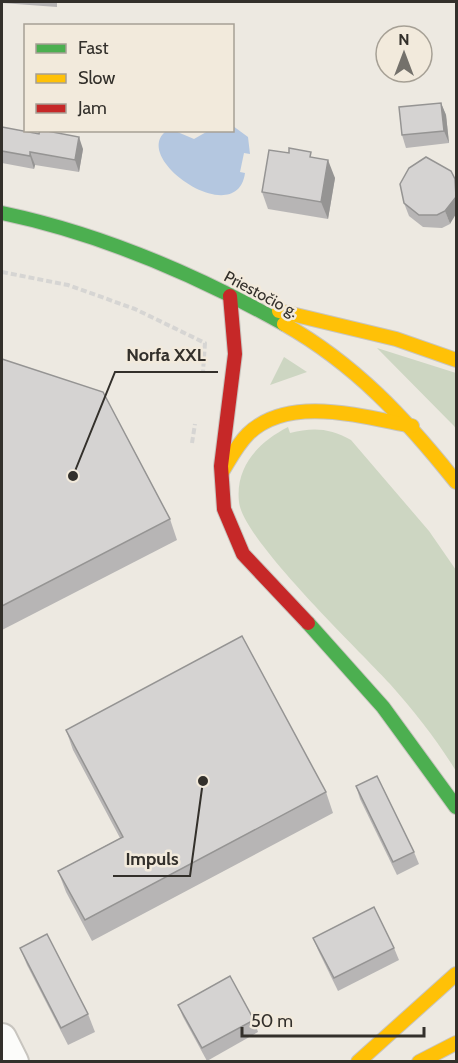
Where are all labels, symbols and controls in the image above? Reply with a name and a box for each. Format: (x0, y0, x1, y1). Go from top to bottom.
legend (24, 24, 234, 132)
north arrow (374, 24, 434, 84)
text: N (398, 30, 410, 49)
text: Fast (78, 37, 109, 59)
text: Slow (78, 67, 115, 89)
text: Jam (77, 97, 107, 119)
street label: Priestočio g. (221, 267, 301, 321)
callout: Norfa XXL (115, 336, 218, 372)
text: Norfa XXL (126, 344, 206, 366)
callout: Impuls (113, 840, 190, 876)
text: Impuls (125, 848, 179, 870)
scale bar (242, 1000, 424, 1038)
text: 50 m (251, 1010, 293, 1032)

